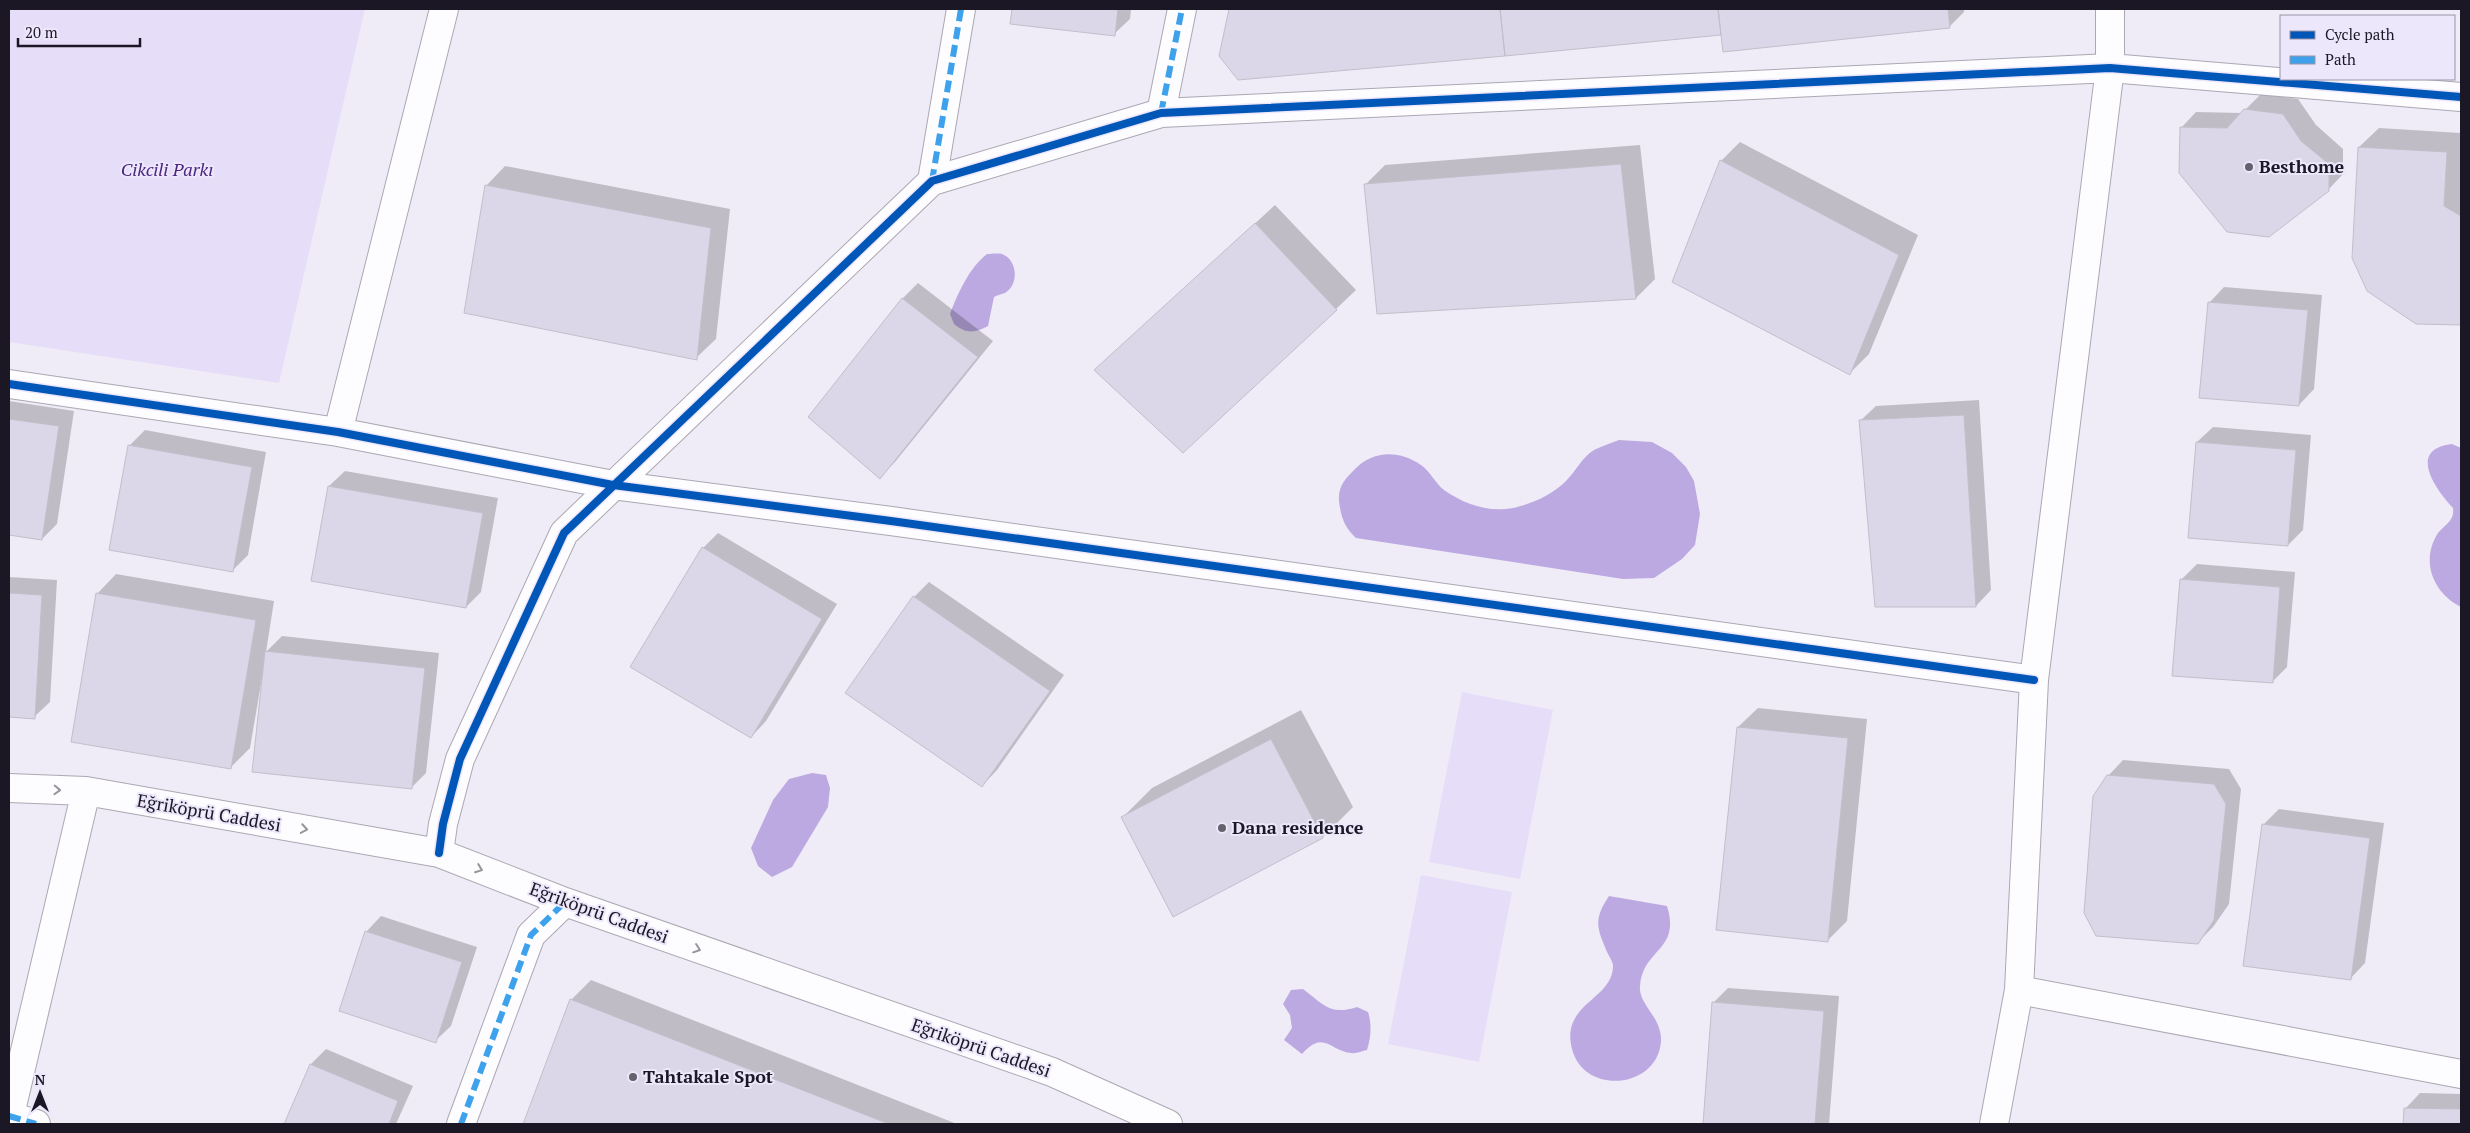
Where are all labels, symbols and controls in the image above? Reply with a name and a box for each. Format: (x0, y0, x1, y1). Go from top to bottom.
scale bar (18, 15, 140, 47)
legend (2280, 15, 2455, 80)
text: 20 m (25, 22, 58, 42)
text: Cycle path (2325, 24, 2395, 44)
text: Path (2325, 49, 2356, 69)
place label: Besthome (2259, 154, 2345, 178)
park label: Cikcili Parkı (121, 157, 213, 181)
marker: Besthome (2243, 161, 2255, 173)
one-way arrow (54, 784, 62, 795)
street label: Eğriköprü Caddesi (135, 788, 283, 837)
place label: Dana residence (1232, 815, 1364, 839)
marker: Dana residence (1216, 822, 1228, 834)
one-way arrow (300, 824, 308, 834)
one-way arrow (474, 863, 483, 873)
street label: Eğriköprü Caddesi (527, 876, 672, 948)
one-way arrow (693, 943, 701, 953)
street label: Eğriköprü Caddesi (908, 1012, 1054, 1082)
place label: Tahtakale Spot (643, 1064, 773, 1088)
north arrow (15, 1068, 65, 1118)
text: N (35, 1070, 46, 1089)
marker: Tahtakale Spot (627, 1071, 639, 1083)

